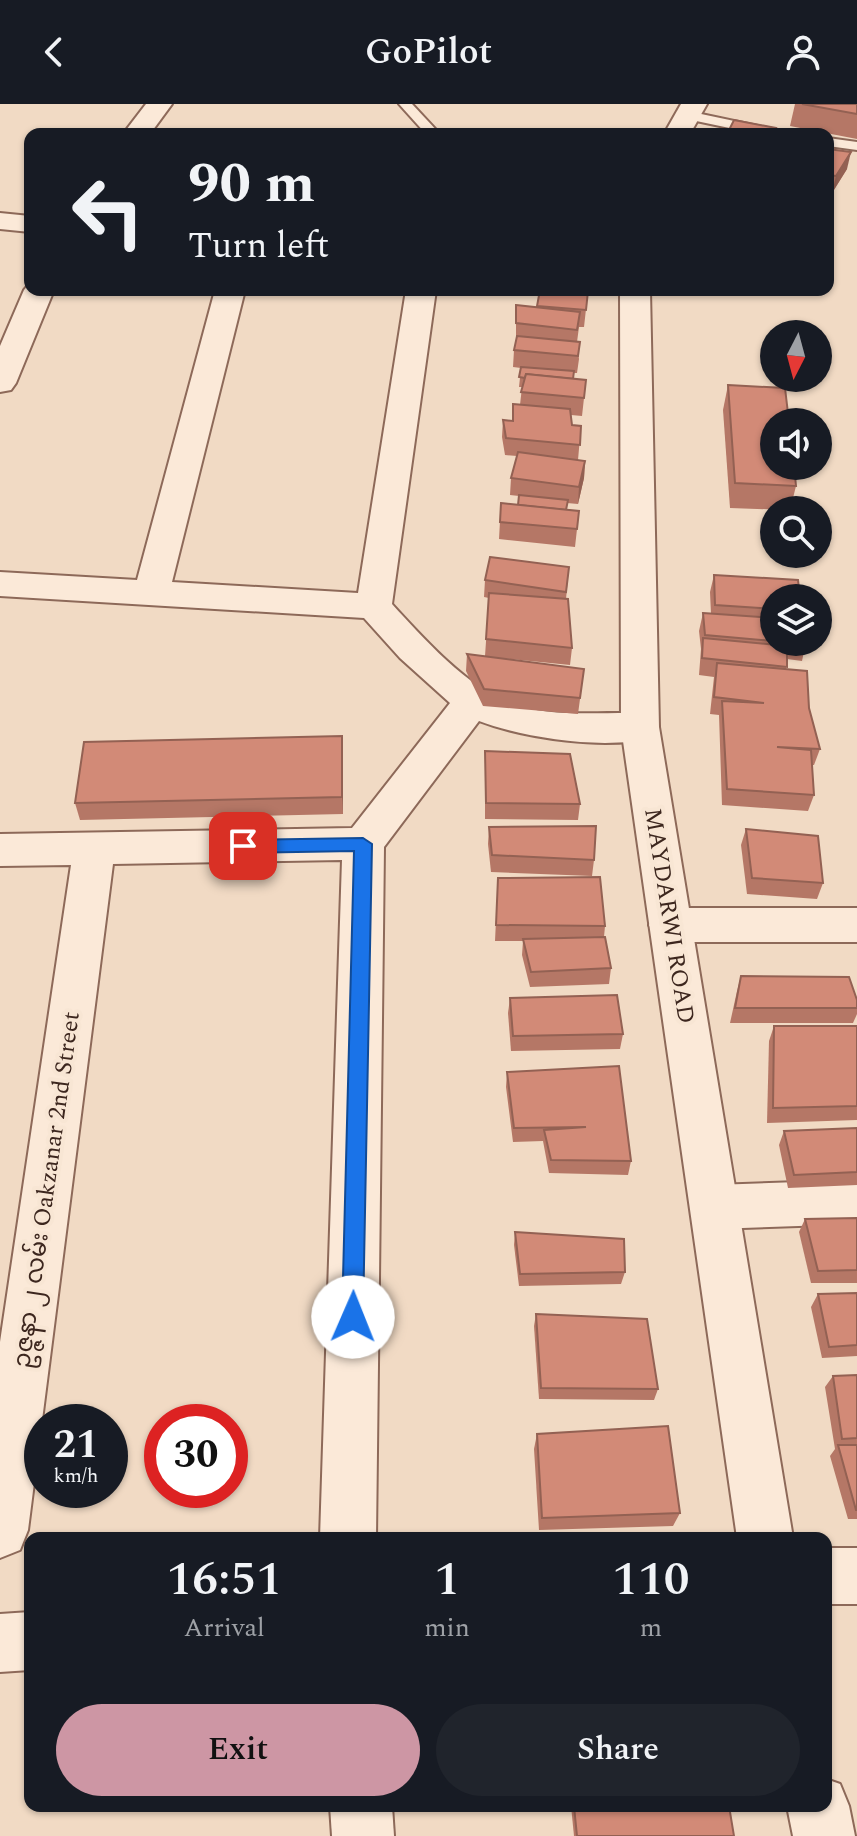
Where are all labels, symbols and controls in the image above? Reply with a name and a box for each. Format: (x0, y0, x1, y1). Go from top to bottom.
text: GoPilot (365, 25, 492, 80)
icon: back (32, 30, 76, 74)
icon: person (781, 30, 825, 74)
text: 90 m (188, 142, 315, 227)
icon: left (56, 160, 160, 264)
text: Turn left (188, 219, 329, 274)
north arrow (760, 320, 832, 392)
map controls (760, 320, 832, 656)
button: sound (760, 408, 832, 480)
button: search (760, 496, 832, 568)
button: layers (760, 584, 832, 656)
street label: MAYDARWI ROAD (634, 806, 704, 1026)
pin (209, 812, 277, 880)
icon: arrive (221, 824, 265, 868)
street label: ဥဇ္ဇနာ ၂ လမ်း Oakzanar 2nd Street (4, 1009, 90, 1371)
position arrow (311, 1275, 395, 1359)
speed limit sign: 30 (144, 1404, 248, 1508)
text: 21 (54, 1415, 98, 1476)
text: km/h (54, 1461, 99, 1491)
text: 16:51 (166, 1543, 282, 1616)
text: 1 (434, 1543, 460, 1616)
text: 110 (612, 1543, 690, 1616)
text: Arrival (184, 1608, 265, 1648)
text: min (424, 1608, 470, 1648)
text: m (640, 1608, 662, 1648)
button: Exit (56, 1704, 420, 1796)
button: Share (436, 1704, 800, 1796)

